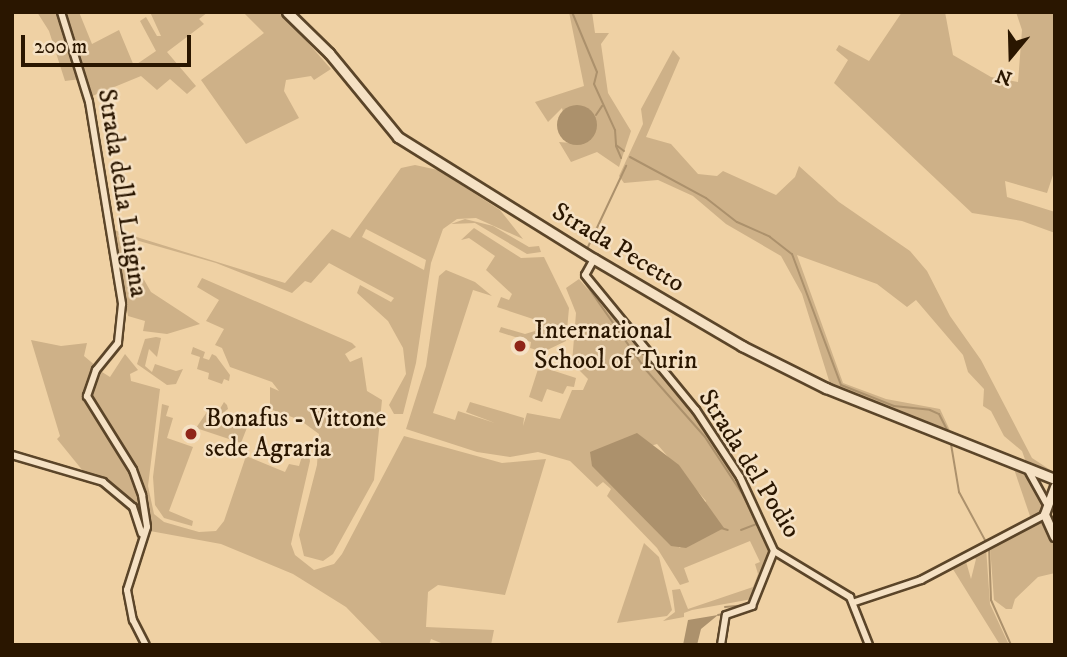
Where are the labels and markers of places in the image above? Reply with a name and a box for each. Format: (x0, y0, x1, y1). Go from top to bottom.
place label: International School of Turin (534, 315, 698, 376)
marker: International School of Turin (512, 338, 528, 354)
place label: Bonafus - Vittone sede Agraria (205, 403, 386, 464)
marker: Bonafus - Vittone sede Agraria (183, 426, 199, 442)

